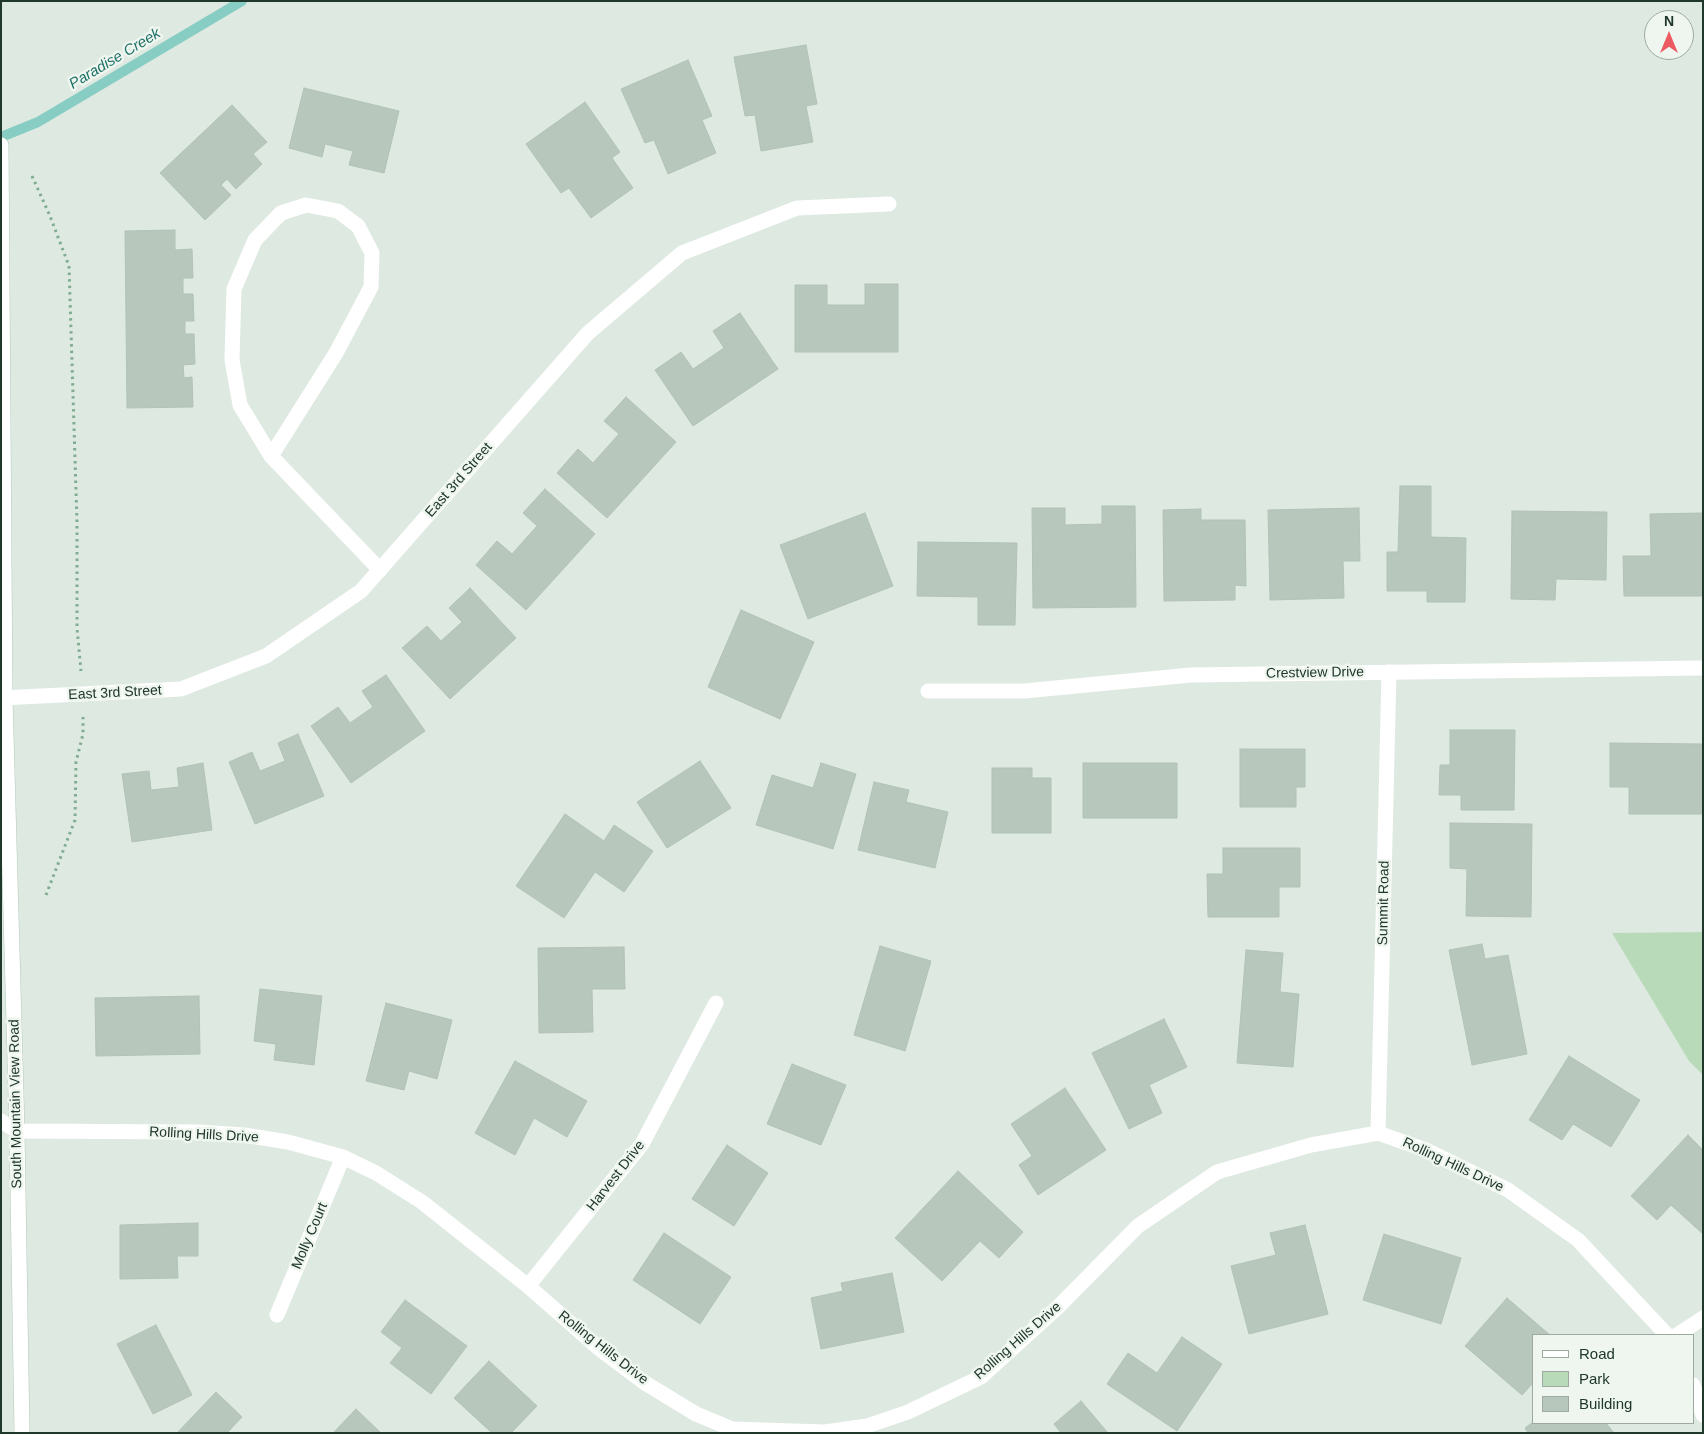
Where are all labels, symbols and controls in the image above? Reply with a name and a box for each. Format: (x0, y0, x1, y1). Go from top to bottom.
north arrow (1644, 10, 1694, 60)
text: N (1664, 13, 1674, 29)
water label: Paradise Creek (66, 25, 164, 93)
street label: East 3rd Street (422, 439, 496, 521)
street label: Crestview Drive (1266, 664, 1364, 682)
street label: East 3rd Street (68, 682, 162, 704)
street label: Summit Road (1375, 860, 1393, 946)
street label: South Mountain View Road (6, 1019, 26, 1189)
street label: Rolling Hills Drive (149, 1124, 259, 1146)
street label: Rolling Hills Drive (1400, 1134, 1506, 1196)
street label: Harvest Drive (583, 1137, 649, 1215)
street label: Molly Court (288, 1200, 332, 1272)
street label: Rolling Hills Drive (971, 1299, 1065, 1383)
street label: Rolling Hills Drive (555, 1308, 651, 1388)
legend (1532, 1334, 1694, 1424)
text: Road (1579, 1345, 1615, 1362)
text: Park (1579, 1370, 1610, 1387)
text: Building (1579, 1395, 1632, 1412)

